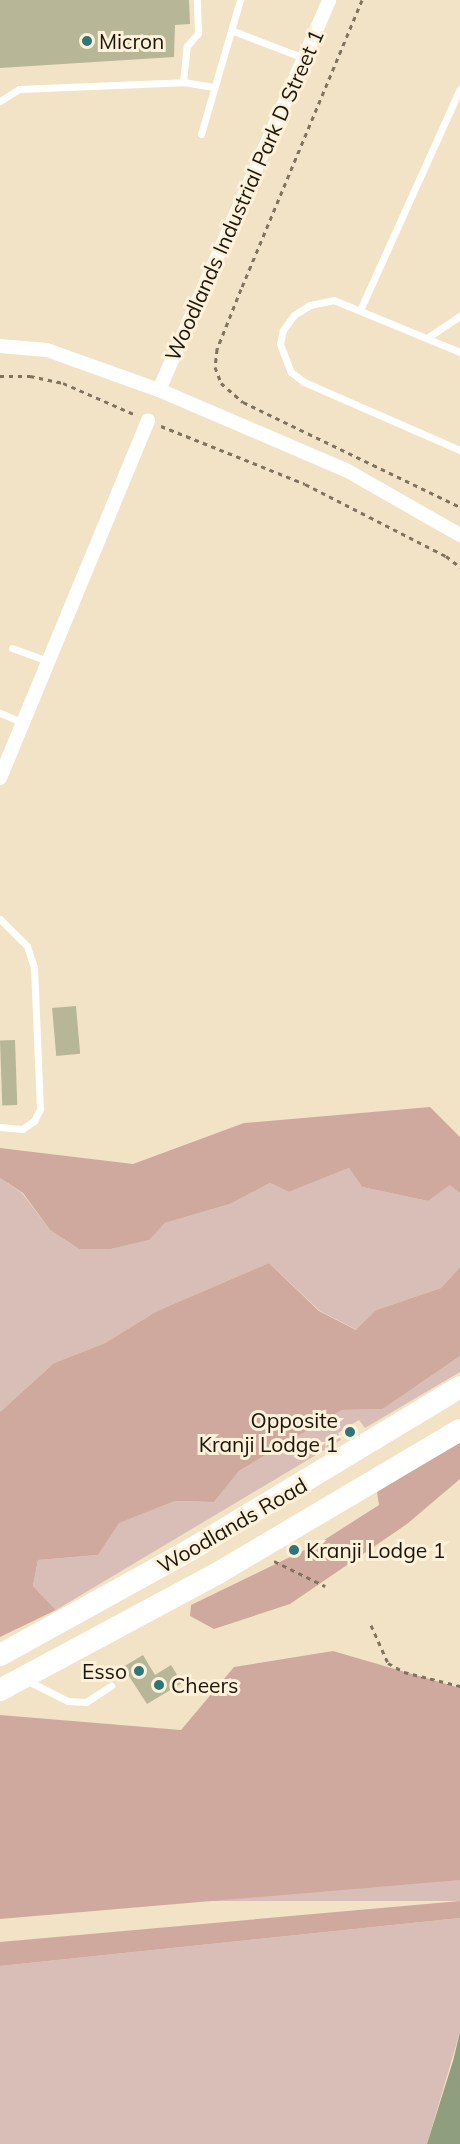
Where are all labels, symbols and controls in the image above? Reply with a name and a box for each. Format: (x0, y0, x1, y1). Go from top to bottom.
street label: Woodlands Industrial Park D Street 1 (159, 25, 329, 365)
place label: Micron (99, 28, 164, 54)
marker: Micron (80, 34, 94, 48)
place label: Opposite Kranji Lodge 1 (199, 1407, 338, 1457)
marker: Opposite Kranji Lodge 1 (343, 1425, 357, 1439)
street label: Woodlands Road (153, 1472, 311, 1578)
place label: Kranji Lodge 1 (306, 1537, 445, 1563)
marker: Kranji Lodge 1 (287, 1543, 301, 1557)
place label: Esso (82, 1658, 127, 1684)
marker: Esso (132, 1664, 146, 1678)
place label: Cheers (171, 1672, 238, 1698)
marker: Cheers (152, 1678, 166, 1692)

